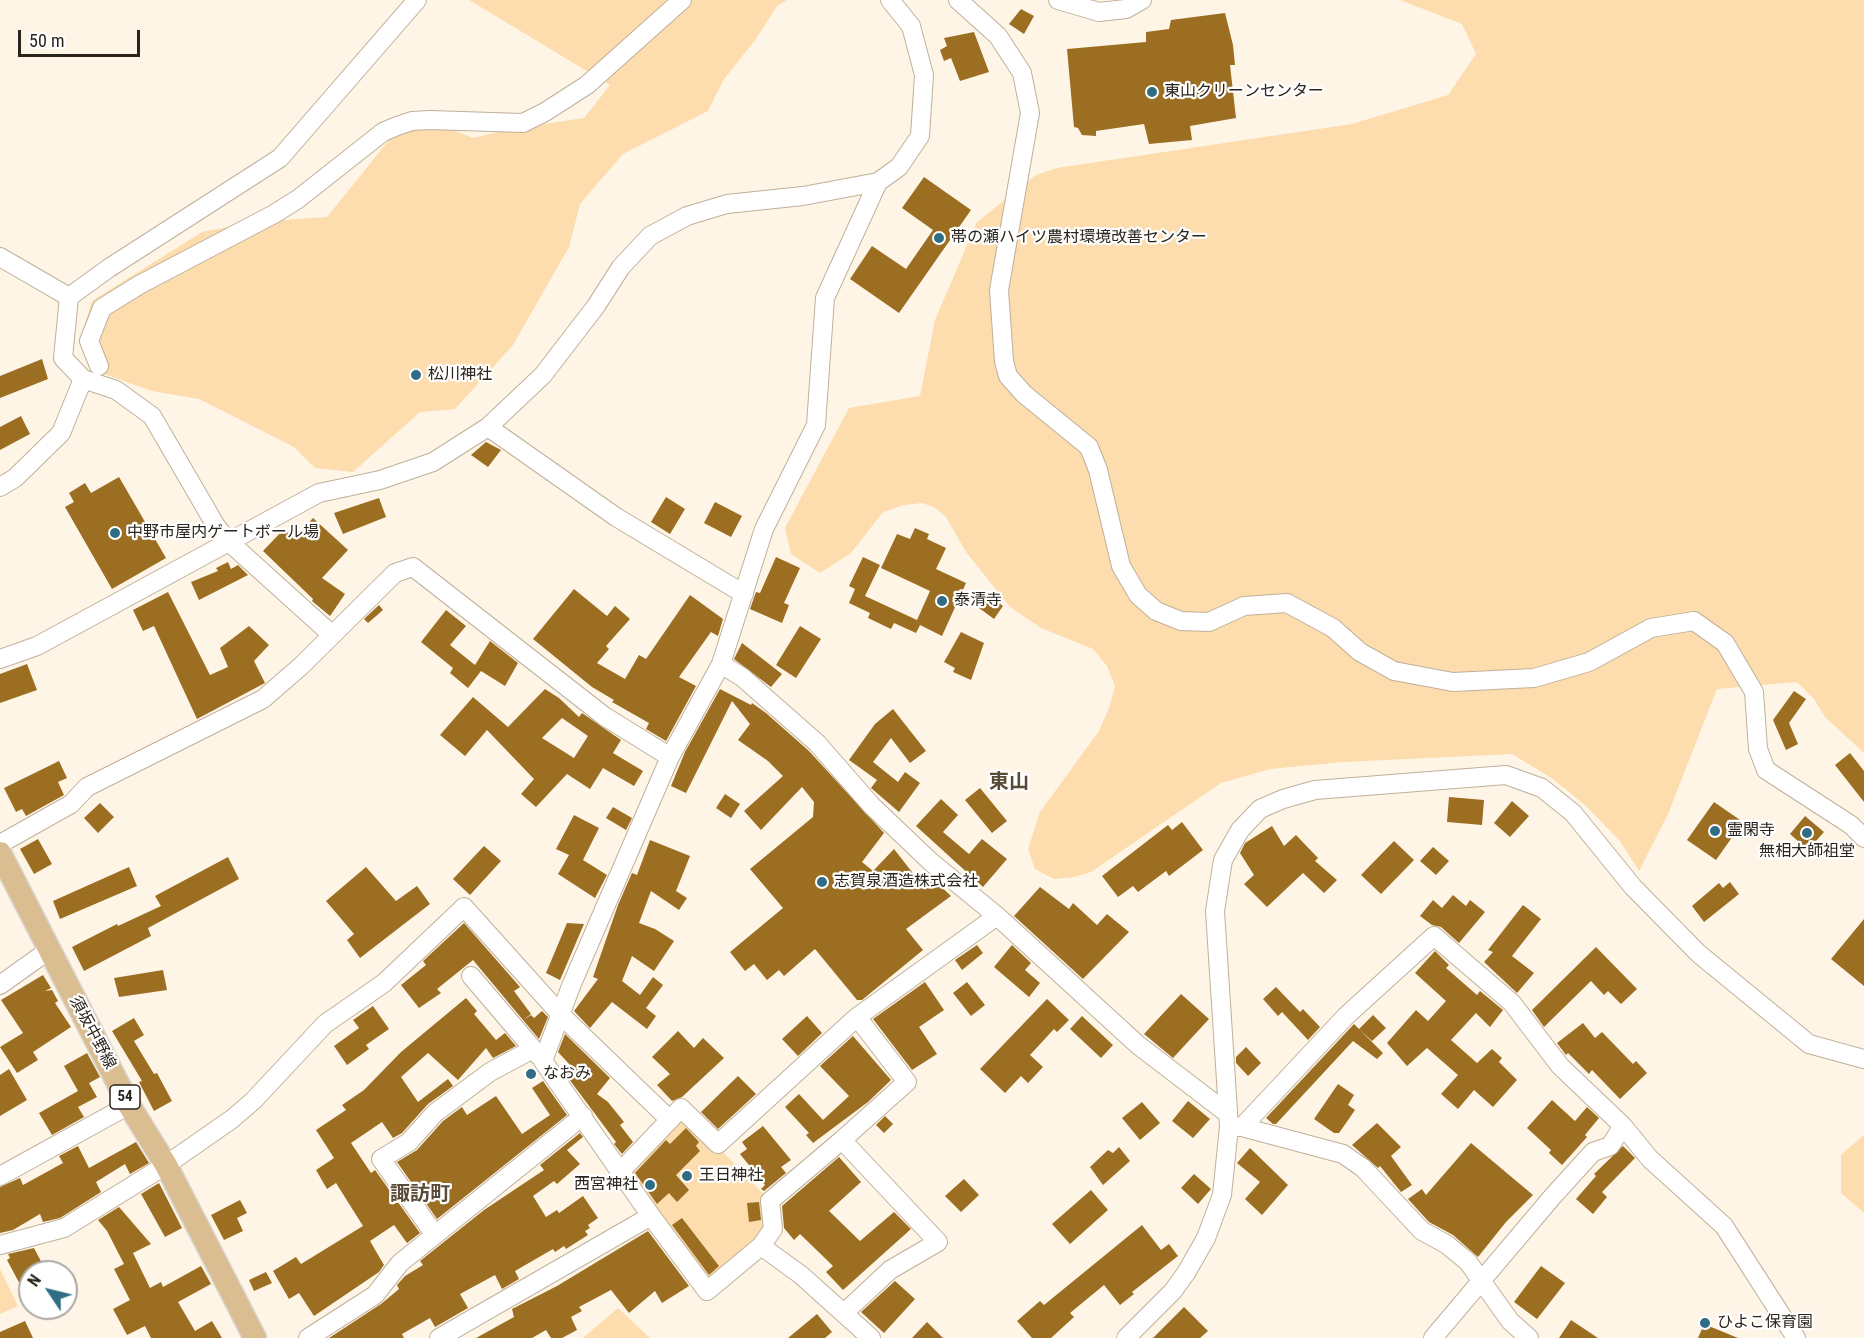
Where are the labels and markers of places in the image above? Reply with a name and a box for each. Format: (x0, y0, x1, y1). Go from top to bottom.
place label: 東山クリーンセンター (1164, 82, 1324, 102)
marker: 東山クリーンセンター (1145, 85, 1159, 99)
place label: 帯の瀬ハイツ農村環境改善センター (951, 228, 1207, 248)
marker: 帯の瀬ハイツ農村環境改善センター (932, 231, 946, 245)
place label: 松川神社 (428, 365, 492, 385)
marker: 松川神社 (409, 368, 423, 382)
place label: 中野市屋内ゲートボール場 (127, 523, 319, 543)
marker: 中野市屋内ゲートボール場 (108, 526, 122, 540)
place label: 泰清寺 (954, 591, 1002, 611)
marker: 泰清寺 (935, 594, 949, 608)
place label: 霊閑寺 (1727, 821, 1775, 841)
marker: 霊閑寺 (1708, 824, 1722, 838)
marker: 無相大師祖堂 (1800, 826, 1814, 840)
place label: 無相大師祖堂 (1759, 842, 1855, 862)
place label: 志賀泉酒造株式会社 (834, 872, 978, 892)
marker: 志賀泉酒造株式会社 (815, 875, 829, 889)
place label: なおみ (543, 1064, 591, 1084)
marker: なおみ (524, 1067, 538, 1081)
place label: 王日神社 (699, 1166, 763, 1186)
marker: 王日神社 (680, 1169, 694, 1183)
place label: 西宮神社 (574, 1175, 638, 1195)
marker: 西宮神社 (643, 1178, 657, 1192)
place label: ひよこ保育園 (1717, 1313, 1813, 1333)
marker: ひよこ保育園 (1698, 1316, 1712, 1330)

